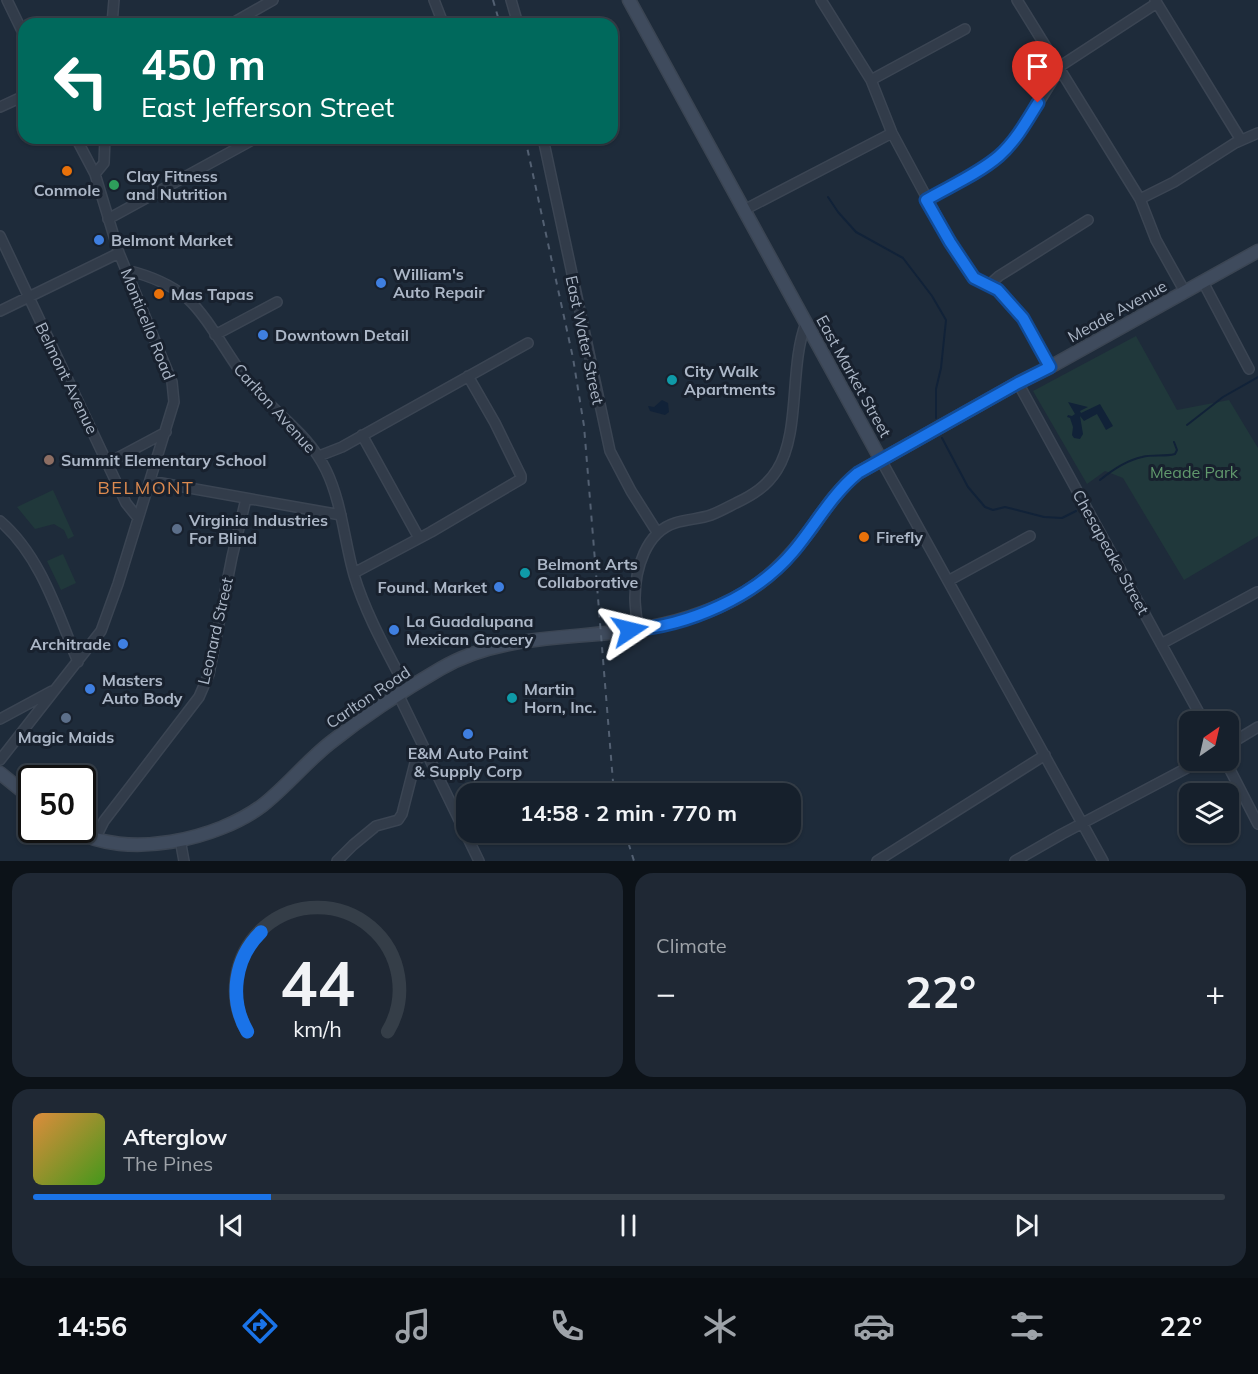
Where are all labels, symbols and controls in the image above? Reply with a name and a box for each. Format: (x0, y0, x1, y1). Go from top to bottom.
text: 450 m (141, 38, 266, 91)
pin (1012, 41, 1063, 103)
icon: left (42, 42, 120, 120)
icon: arrive (1021, 50, 1054, 83)
text: East Jefferson Street (141, 90, 394, 124)
marker: Conmole (60, 164, 74, 178)
place label: Clay Fitness and Nutrition (126, 166, 227, 204)
marker: Clay Fitness and Nutrition (107, 178, 121, 192)
place label: Conmole (34, 180, 100, 200)
place label: Belmont Market (111, 230, 233, 250)
marker: Belmont Market (92, 233, 106, 247)
place label: William's Auto Repair (393, 264, 485, 302)
street label: Monticello Road (117, 265, 179, 383)
street label: East Water Street (562, 274, 609, 407)
marker: William's Auto Repair (374, 276, 388, 290)
street label: Meade Avenue (1064, 276, 1170, 346)
place label: Mas Tapas (171, 284, 254, 304)
marker: Mas Tapas (152, 287, 166, 301)
street label: East Market Street (812, 311, 896, 441)
street label: Belmont Avenue (31, 319, 103, 437)
place label: Downtown Detail (275, 325, 409, 345)
marker: Downtown Detail (256, 328, 270, 342)
street label: Carlton Avenue (229, 359, 321, 457)
place label: City Walk Apartments (684, 361, 776, 399)
marker: City Walk Apartments (665, 373, 679, 387)
place label: Summit Elementary School (61, 450, 267, 470)
marker: Summit Elementary School (42, 453, 56, 467)
park label: Meade Park (1150, 462, 1239, 482)
district label: BELMONT (98, 476, 194, 499)
street label: Chesapeake Street (1068, 486, 1154, 618)
place label: Virginia Industries For Blind (188, 510, 328, 548)
marker: Virginia Industries For Blind (170, 522, 184, 536)
place label: Firefly (876, 527, 923, 547)
marker: Firefly (857, 530, 871, 544)
place label: Belmont Arts Collaborative (537, 554, 638, 592)
marker: Belmont Arts Collaborative (518, 566, 532, 580)
street label: Leonard Street (193, 575, 237, 686)
place label: Found. Market (378, 577, 487, 597)
marker: Found. Market (492, 580, 506, 594)
position arrow (598, 598, 662, 662)
place label: La Guadalupana Mexican Grocery (406, 611, 534, 649)
marker: La Guadalupana Mexican Grocery (387, 623, 401, 637)
place label: Architrade (30, 634, 111, 654)
marker: Architrade (116, 637, 130, 651)
street label: Carlton Road (322, 661, 414, 733)
place label: Masters Auto Body (102, 670, 183, 708)
place label: Martin Horn, Inc. (524, 679, 597, 717)
marker: Masters Auto Body (83, 682, 97, 696)
marker: Martin Horn, Inc. (505, 691, 519, 705)
marker: Magic Maids (59, 711, 73, 725)
north arrow (1179, 711, 1239, 771)
map controls (1179, 711, 1239, 843)
place label: Magic Maids (18, 727, 114, 747)
marker: E&M Auto Paint & Supply Corp (461, 727, 475, 741)
place label: E&M Auto Paint & Supply Corp (408, 743, 528, 781)
speed limit sign: 50 (18, 765, 96, 843)
button: layers (1179, 783, 1239, 843)
text: 14:58 · 2 min · 770 m (520, 799, 737, 827)
text: Climate (656, 933, 727, 958)
text: 44 (280, 943, 355, 1022)
text: 22° (905, 963, 976, 1019)
text: − (656, 972, 676, 1013)
text: + (1205, 972, 1225, 1013)
text: km/h (293, 1015, 342, 1042)
text: Afterglow (123, 1123, 227, 1151)
text: The Pines (123, 1151, 213, 1176)
icon: previous (215, 1209, 248, 1242)
icon: pause (612, 1209, 645, 1242)
icon: next (1010, 1209, 1043, 1242)
icon: directions (239, 1305, 281, 1347)
icon: music (392, 1305, 434, 1347)
icon: phone (546, 1305, 588, 1347)
icon: climate (699, 1305, 741, 1347)
icon: car (853, 1305, 895, 1347)
icon: filters (1006, 1305, 1048, 1347)
text: 14:56 (56, 1309, 127, 1343)
text: 22° (1160, 1309, 1202, 1343)

